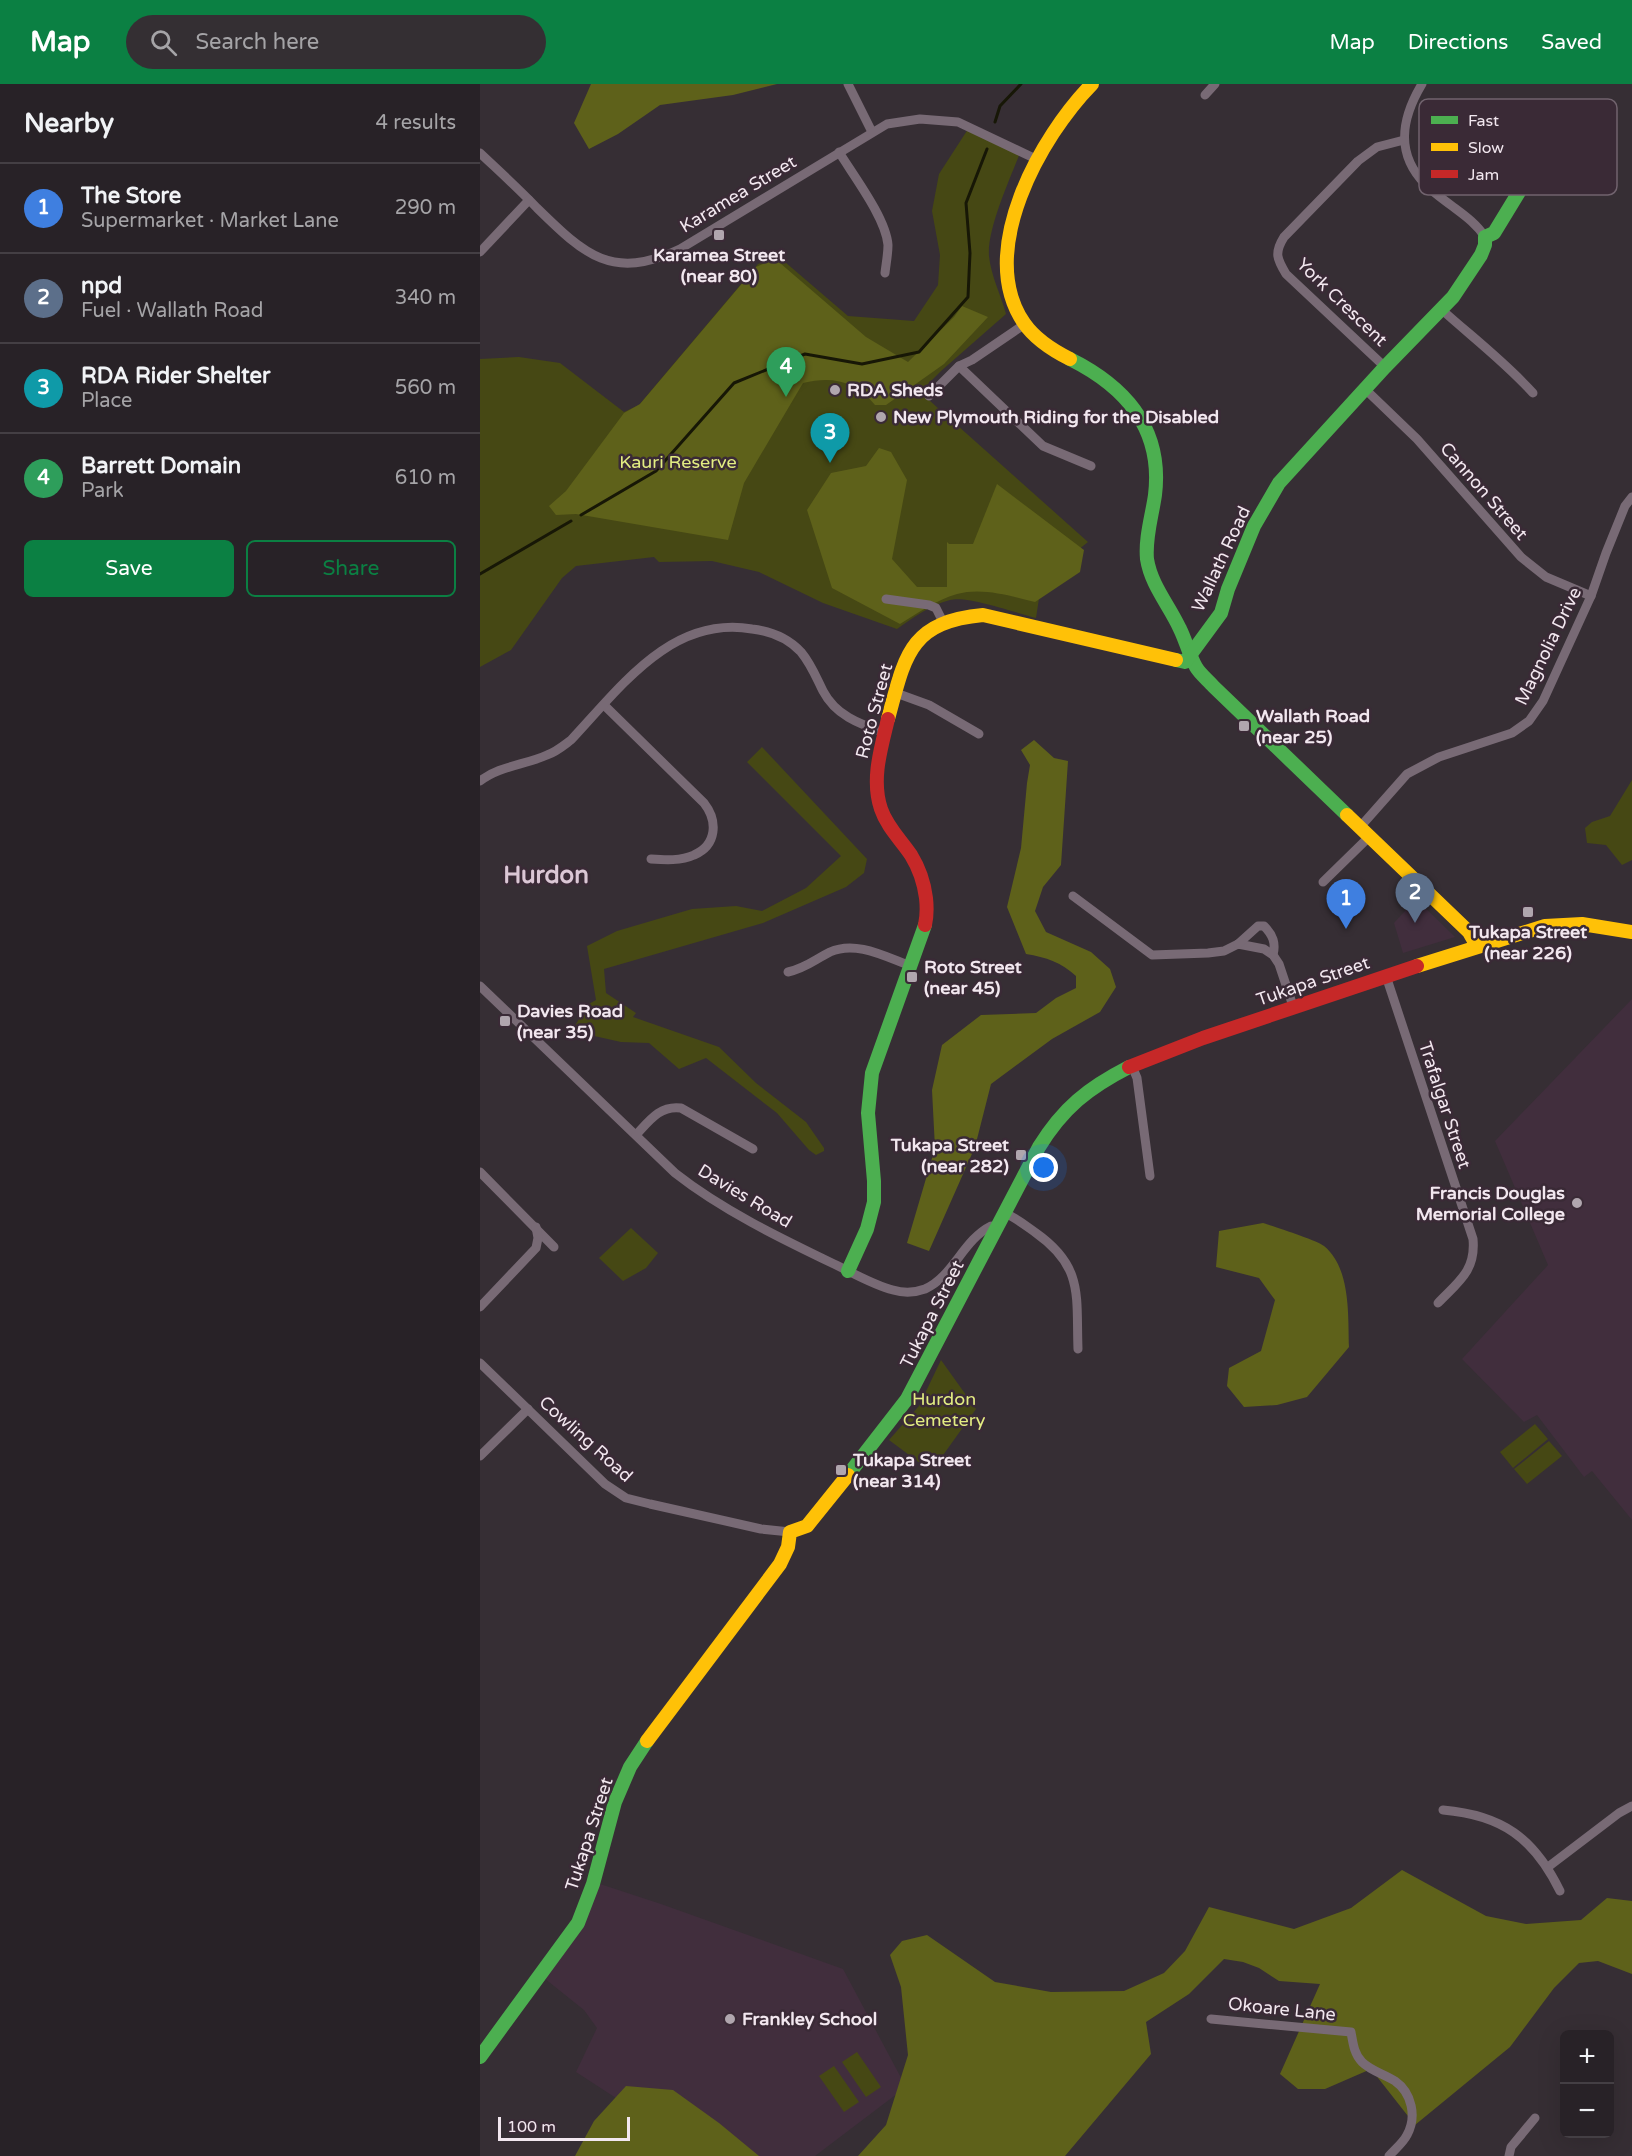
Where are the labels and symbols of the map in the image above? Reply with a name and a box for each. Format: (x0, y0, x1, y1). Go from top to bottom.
legend (1419, 99, 1617, 195)
text: Fast (1468, 111, 1499, 131)
text: Slow (1468, 138, 1504, 158)
street label: Karamea Street (676, 150, 800, 237)
text: Jam (1468, 165, 1499, 185)
marker: Karamea Street (near 80) (712, 228, 726, 242)
place label: Karamea Street (near 80) (653, 244, 785, 287)
street label: York Crescent (1292, 253, 1392, 351)
pin: 4 (766, 348, 806, 397)
place label: RDA Sheds (847, 379, 944, 401)
marker: RDA Sheds (828, 383, 842, 397)
place label: New Plymouth Riding for the Disabled (893, 406, 1219, 428)
marker: New Plymouth Riding for the Disabled (874, 410, 888, 424)
pin: 3 (810, 414, 850, 463)
street label: Cannon Street (1435, 438, 1533, 545)
park label: Kauri Reserve (619, 451, 737, 473)
street label: Wallath Road (1187, 503, 1255, 615)
street label: Magnolia Drive (1510, 583, 1586, 709)
street label: Roto Street (851, 661, 897, 761)
place label: Wallath Road (near 25) (1256, 705, 1370, 748)
marker: Wallath Road (near 25) (1237, 719, 1251, 733)
district label: Hurdon (503, 861, 589, 890)
pin: 2 (1396, 874, 1434, 923)
pin: 1 (1326, 880, 1366, 929)
marker: Tukapa Street (near 226) (1521, 905, 1535, 919)
place label: Tukapa Street (near 226) (1468, 921, 1587, 964)
street label: Tukapa Street (1254, 951, 1373, 1011)
place label: Roto Street (near 45) (924, 956, 1022, 999)
marker: Roto Street (near 45) (905, 970, 919, 984)
place label: Davies Road (near 35) (517, 1000, 623, 1043)
marker: Davies Road (near 35) (498, 1014, 512, 1028)
street label: Trafalgar Street (1414, 1039, 1476, 1171)
place label: Tukapa Street (near 282) (890, 1134, 1009, 1177)
marker: Tukapa Street (near 282) (1014, 1148, 1028, 1162)
your location (1029, 1153, 1058, 1182)
street label: Davies Road (694, 1159, 796, 1233)
place label: Francis Douglas Memorial College (1416, 1182, 1565, 1225)
marker: Francis Douglas Memorial College (1570, 1196, 1584, 1210)
street label: Tukapa Street (895, 1256, 969, 1372)
park label: Hurdon Cemetery (903, 1388, 986, 1431)
street label: Cowling Road (535, 1391, 637, 1487)
place label: Tukapa Street (near 314) (852, 1449, 971, 1492)
marker: Tukapa Street (near 314) (834, 1463, 848, 1477)
street label: Tukapa Street (560, 1774, 618, 1894)
street label: Okoare Lane (1227, 1992, 1337, 2026)
place label: Frankley School (742, 2008, 877, 2030)
marker: Frankley School (723, 2012, 737, 2026)
scale bar (498, 2114, 630, 2142)

